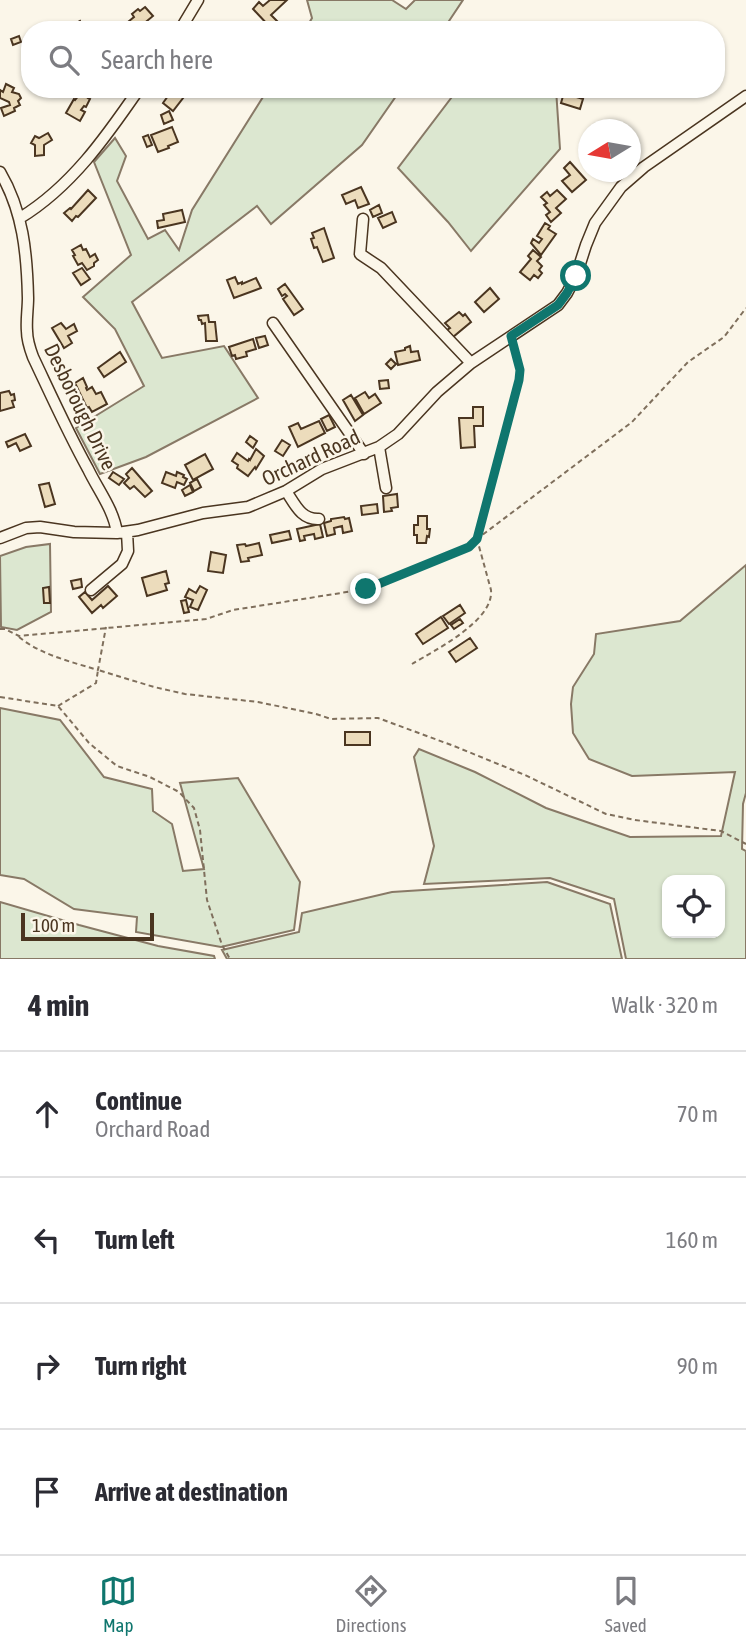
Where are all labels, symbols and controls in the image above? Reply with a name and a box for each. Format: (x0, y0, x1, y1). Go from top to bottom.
search box (21, 21, 725, 98)
icon: search (45, 41, 83, 79)
text: Search here (101, 45, 213, 75)
north arrow (578, 119, 641, 182)
route start (560, 260, 591, 291)
street label: Desborough Drive (40, 339, 122, 474)
street label: Orchard Road (258, 424, 363, 490)
route end (350, 573, 381, 604)
map controls (662, 875, 725, 938)
button: locate (662, 875, 725, 938)
scale bar (21, 910, 154, 942)
text: 100 m (32, 914, 75, 936)
text: 4 min (28, 988, 89, 1022)
text: Walk · 320 m (612, 992, 718, 1018)
text: Continue (95, 1086, 182, 1116)
icon: ahead (28, 1095, 66, 1133)
text: 70 m (677, 1101, 718, 1127)
text: Orchard Road (95, 1116, 210, 1142)
icon: left (28, 1221, 66, 1259)
text: Turn left (95, 1225, 175, 1255)
text: 160 m (666, 1227, 718, 1253)
icon: right (28, 1347, 66, 1385)
text: Turn right (95, 1351, 186, 1381)
text: 90 m (677, 1353, 718, 1379)
icon: arrive (28, 1473, 66, 1511)
text: Arrive at destination (95, 1477, 288, 1507)
tab: Map (99, 1572, 137, 1636)
tab: Directions (336, 1572, 406, 1636)
tab: Saved (605, 1572, 647, 1636)

